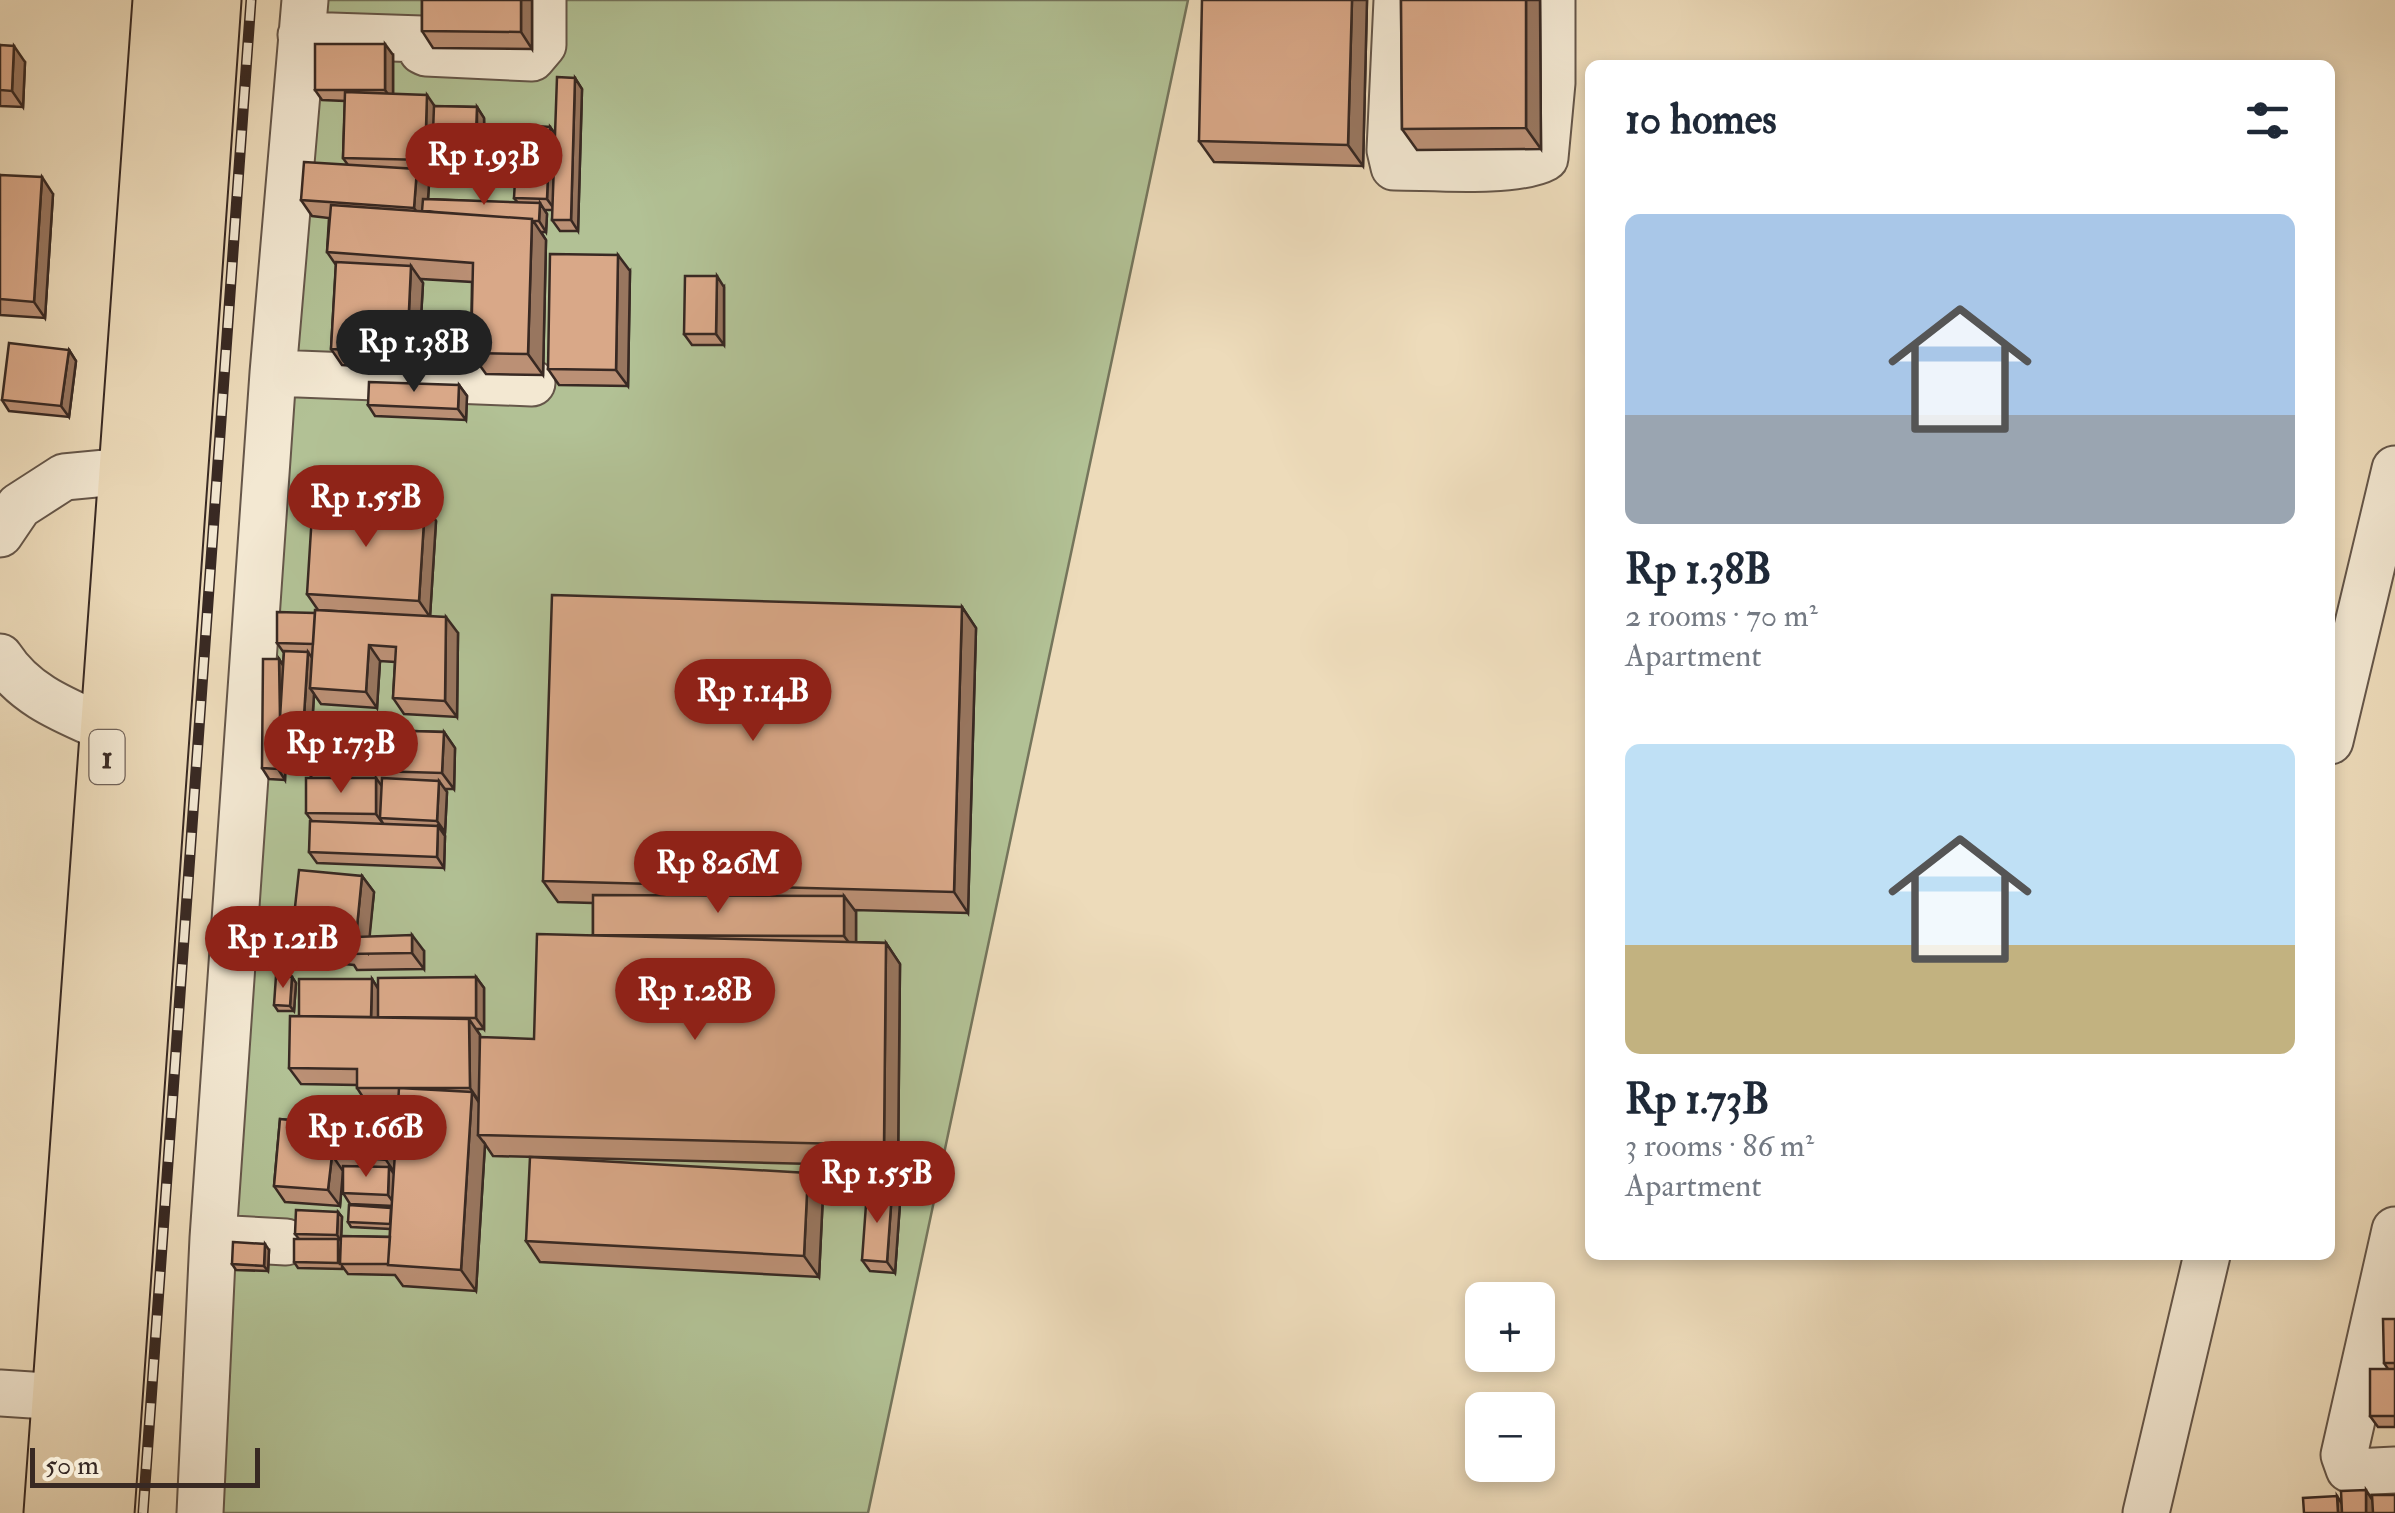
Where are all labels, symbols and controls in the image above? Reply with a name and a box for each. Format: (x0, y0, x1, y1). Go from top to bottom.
icon: filters (2240, 93, 2295, 148)
text: 10 homes (1625, 94, 1777, 146)
pin: Rp 1.93B (381, 123, 587, 208)
text: Rp 1.93B (427, 135, 541, 175)
icon: home (1870, 279, 2050, 459)
pin: Rp 1.38B (311, 310, 517, 395)
text: Rp 1.38B (358, 322, 470, 362)
pin: Rp 1.55B (263, 465, 469, 550)
text: Rp 1.55B (310, 477, 422, 517)
text: Rp 1.38B (1625, 544, 1772, 596)
text: 2 rooms · 70 m² (1625, 596, 1818, 636)
text: Apartment (1625, 636, 1762, 676)
pin: Rp 1.14B (650, 659, 856, 744)
text: Rp 1.14B (696, 671, 810, 711)
pin: Rp 1.73B (238, 711, 444, 796)
text: Rp 1.73B (286, 723, 396, 763)
road number: 1 (90, 730, 124, 784)
icon: home (1870, 809, 2050, 989)
pin: Rp 826M (626, 831, 810, 916)
text: Rp 826M (656, 843, 780, 883)
pin: Rp 1.21B (180, 906, 386, 991)
text: Rp 1.21B (227, 918, 339, 958)
pin: Rp 1.28B (592, 958, 798, 1043)
text: Rp 1.28B (637, 970, 753, 1010)
text: Rp 1.73B (1625, 1074, 1770, 1126)
pin: Rp 1.66B (263, 1095, 469, 1180)
text: Rp 1.66B (308, 1107, 424, 1147)
text: 3 rooms · 86 m² (1625, 1126, 1814, 1166)
pin: Rp 1.55B (774, 1141, 980, 1226)
text: Rp 1.55B (821, 1153, 933, 1193)
text: Apartment (1625, 1166, 1762, 1206)
map controls (1465, 1282, 1555, 1482)
button: + (1465, 1282, 1555, 1372)
button: − (1465, 1392, 1555, 1482)
scale bar (30, 1443, 260, 1488)
text: 50 m (45, 1448, 99, 1483)

